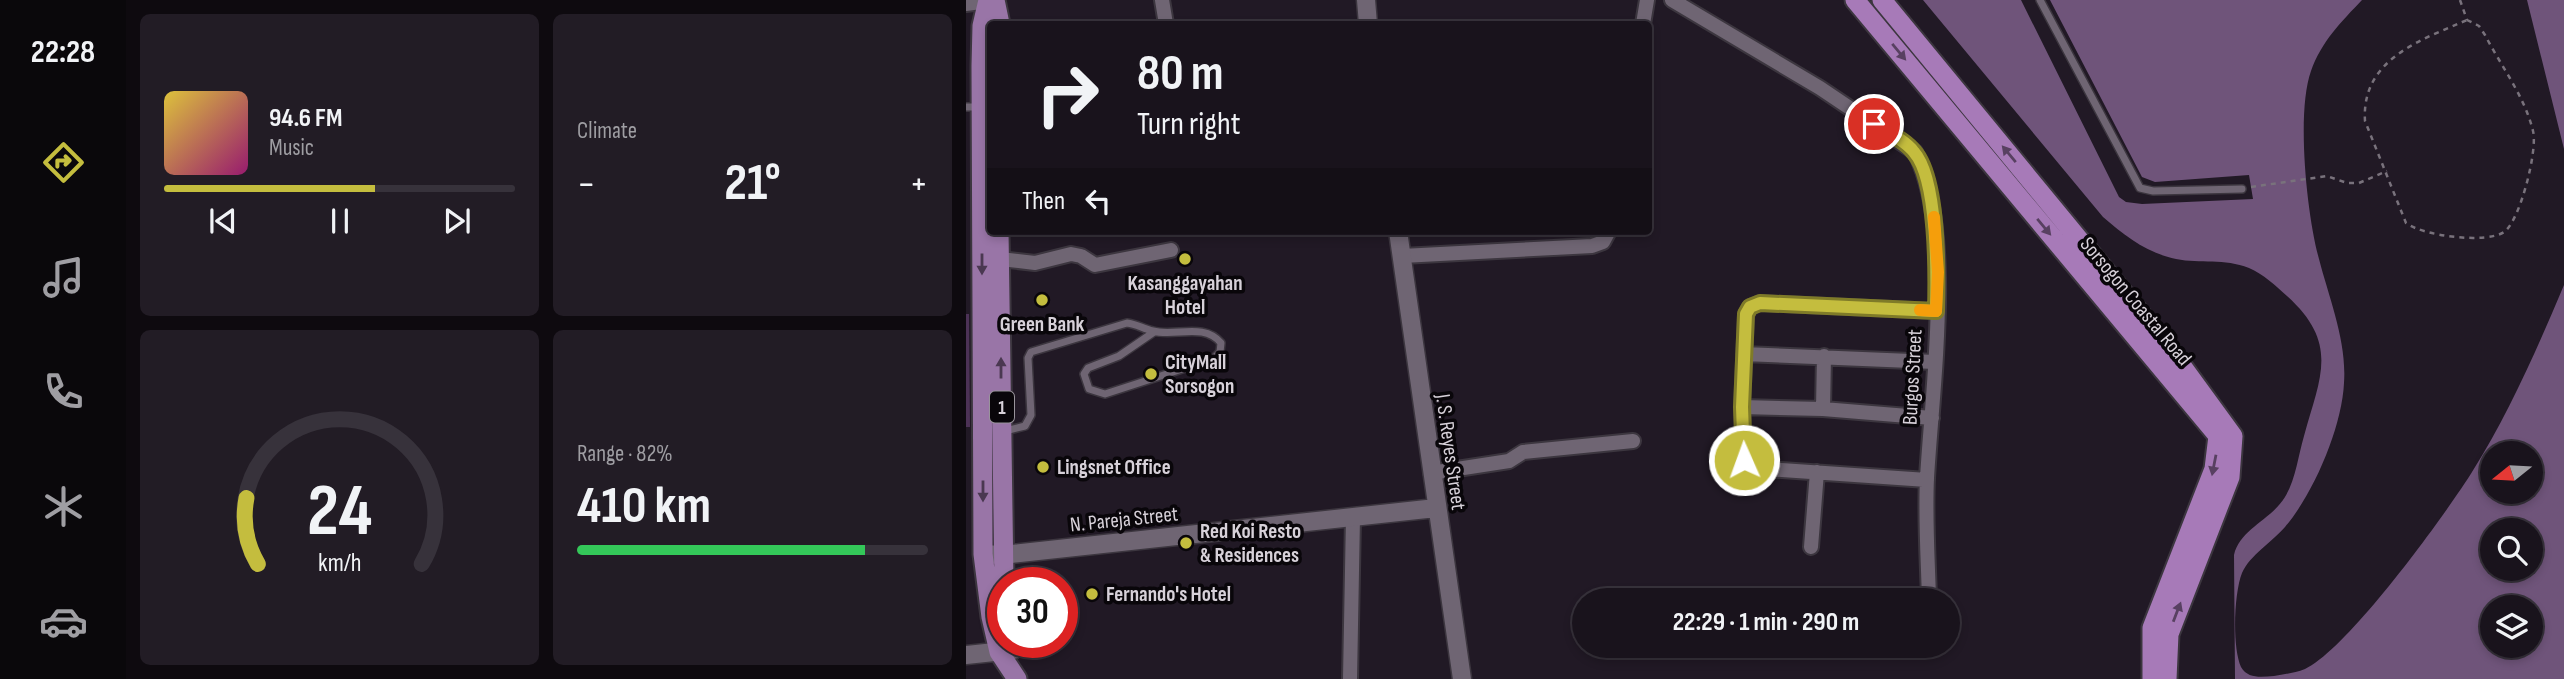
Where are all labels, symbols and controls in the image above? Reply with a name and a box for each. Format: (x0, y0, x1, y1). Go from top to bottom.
text: 22:28 (31, 33, 95, 72)
one-way arrow (1891, 44, 1906, 61)
text: 80 m (1137, 45, 1224, 104)
icon: right (1022, 49, 1113, 140)
pin (1844, 94, 1904, 154)
text: 94.6 FM (269, 103, 342, 134)
text: Turn right (1137, 105, 1241, 144)
icon: arrive (1855, 105, 1893, 143)
text: Climate (577, 117, 637, 145)
text: Music (269, 134, 314, 162)
icon: directions (39, 138, 88, 187)
one-way arrow (2002, 146, 2017, 164)
text: 21° (724, 152, 781, 215)
text: − (577, 162, 596, 207)
text: + (909, 162, 928, 207)
icon: left (1079, 182, 1117, 220)
text: Then (1022, 186, 1065, 217)
icon: previous (204, 202, 242, 240)
icon: pause (321, 202, 359, 240)
icon: next (438, 202, 476, 240)
one-way arrow (2036, 219, 2051, 236)
street label: Sorsogon Coastal Road (2075, 232, 2197, 371)
marker: Kasanggayahan Hotel (1177, 251, 1193, 267)
icon: music (39, 253, 88, 302)
one-way arrow (976, 253, 988, 275)
place label: Kasanggayahan Hotel (1127, 271, 1243, 320)
marker: Green Bank (1034, 292, 1050, 308)
place label: Green Bank (1000, 312, 1085, 337)
street label: Burgos Street (1898, 329, 1927, 426)
place label: CityMall Sorsogon (1165, 350, 1234, 399)
one-way arrow (995, 356, 1007, 378)
marker: CityMall Sorsogon (1143, 366, 1159, 382)
icon: phone (39, 367, 88, 416)
street label: J. S. Reyes Street (1430, 391, 1471, 512)
road number: 1 (990, 392, 1014, 422)
position arrow (1707, 423, 1781, 497)
text: Range · 82% (577, 440, 673, 468)
north arrow (2480, 441, 2543, 504)
map controls (2480, 441, 2543, 658)
one-way arrow (2208, 454, 2219, 476)
place label: Lingsnet Office (1057, 455, 1171, 480)
marker: Lingsnet Office (1035, 459, 1051, 475)
text: 24 (307, 468, 372, 556)
text: 410 km (577, 475, 711, 538)
one-way arrow (977, 480, 989, 502)
icon: climate (39, 482, 88, 531)
street label: N. Pareja Street (1069, 501, 1179, 538)
button: search (2480, 518, 2543, 581)
place label: Red Koi Resto & Residences (1200, 519, 1301, 568)
marker: Red Koi Resto & Residences (1178, 535, 1194, 551)
text: km/h (318, 547, 361, 578)
speed limit sign: 30 (987, 567, 1078, 658)
place label: Fernando's Hotel (1106, 582, 1231, 607)
marker: Fernando's Hotel (1084, 586, 1100, 602)
button: layers (2480, 595, 2543, 658)
icon: car (39, 597, 88, 646)
one-way arrow (2172, 602, 2183, 623)
text: 22:29 · 1 min · 290 m (1673, 607, 1859, 638)

